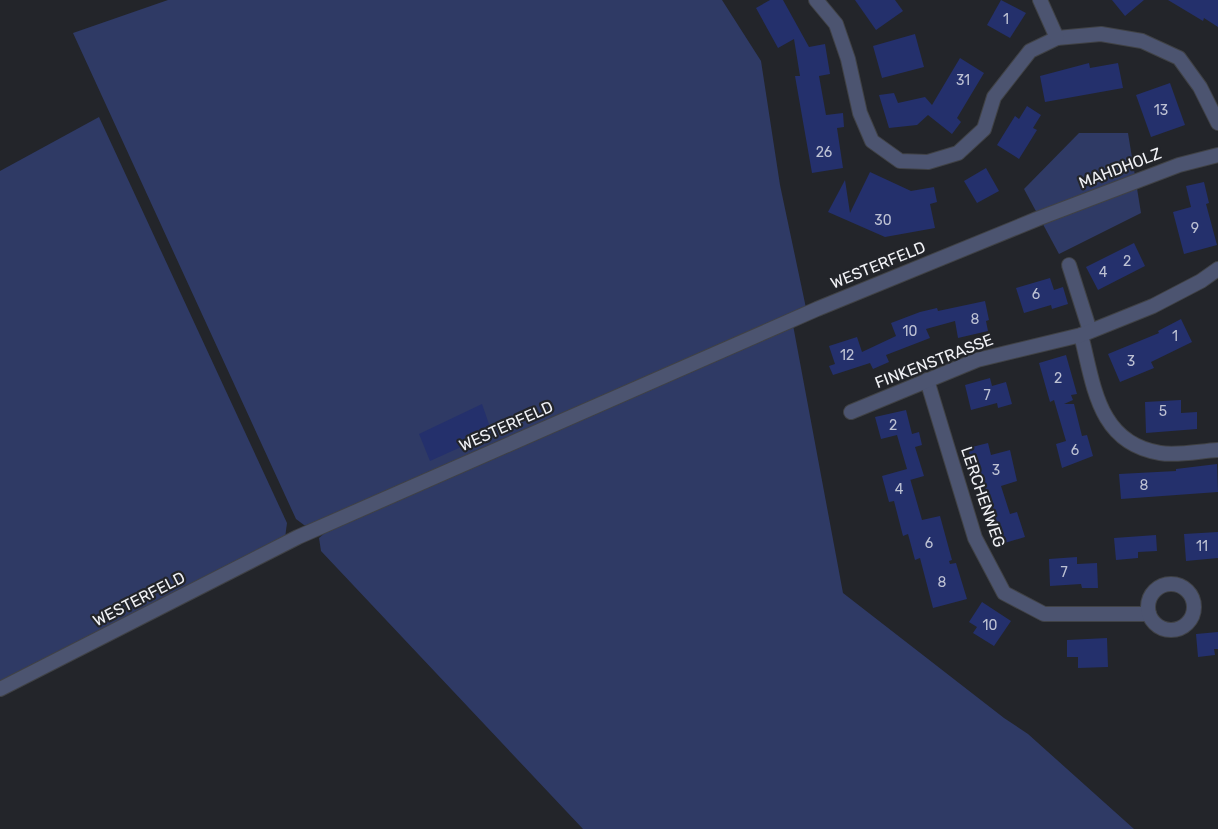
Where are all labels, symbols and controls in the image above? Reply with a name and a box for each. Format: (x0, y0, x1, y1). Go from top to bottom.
house number: 1 (1003, 11, 1009, 28)
house number: 31 (956, 72, 970, 89)
house number: 13 (1154, 102, 1168, 119)
house number: 26 (816, 144, 832, 161)
street label: MAHDHOLZ (1076, 144, 1164, 192)
house number: 30 (874, 212, 892, 229)
house number: 9 (1191, 220, 1199, 237)
street label: WESTERFELD (828, 237, 928, 293)
house number: 2 (1123, 253, 1131, 270)
house number: 4 (1099, 264, 1108, 281)
house number: 6 (1032, 286, 1040, 303)
house number: 8 (971, 311, 980, 328)
house number: 10 (903, 323, 918, 340)
house number: 1 (1172, 328, 1178, 345)
street label: FINKENSTRASSE (872, 330, 996, 392)
house number: 12 (840, 347, 854, 364)
house number: 3 (1127, 353, 1135, 370)
house number: 2 (1054, 370, 1062, 387)
house number: 7 (983, 387, 991, 404)
street label: WESTERFELD (456, 397, 556, 455)
house number: 5 (1159, 403, 1167, 420)
house number: 2 (889, 417, 897, 434)
house number: 6 (1071, 442, 1079, 459)
street label: LERCHENWEG (957, 444, 1009, 550)
house number: 3 (992, 462, 1000, 479)
house number: 8 (1140, 477, 1149, 494)
house number: 4 (895, 481, 904, 498)
house number: 6 (925, 535, 933, 552)
house number: 11 (1196, 538, 1208, 555)
house number: 7 (1060, 564, 1068, 581)
street label: WESTERFELD (90, 568, 188, 630)
house number: 8 (938, 574, 947, 591)
house number: 10 (983, 617, 998, 634)

